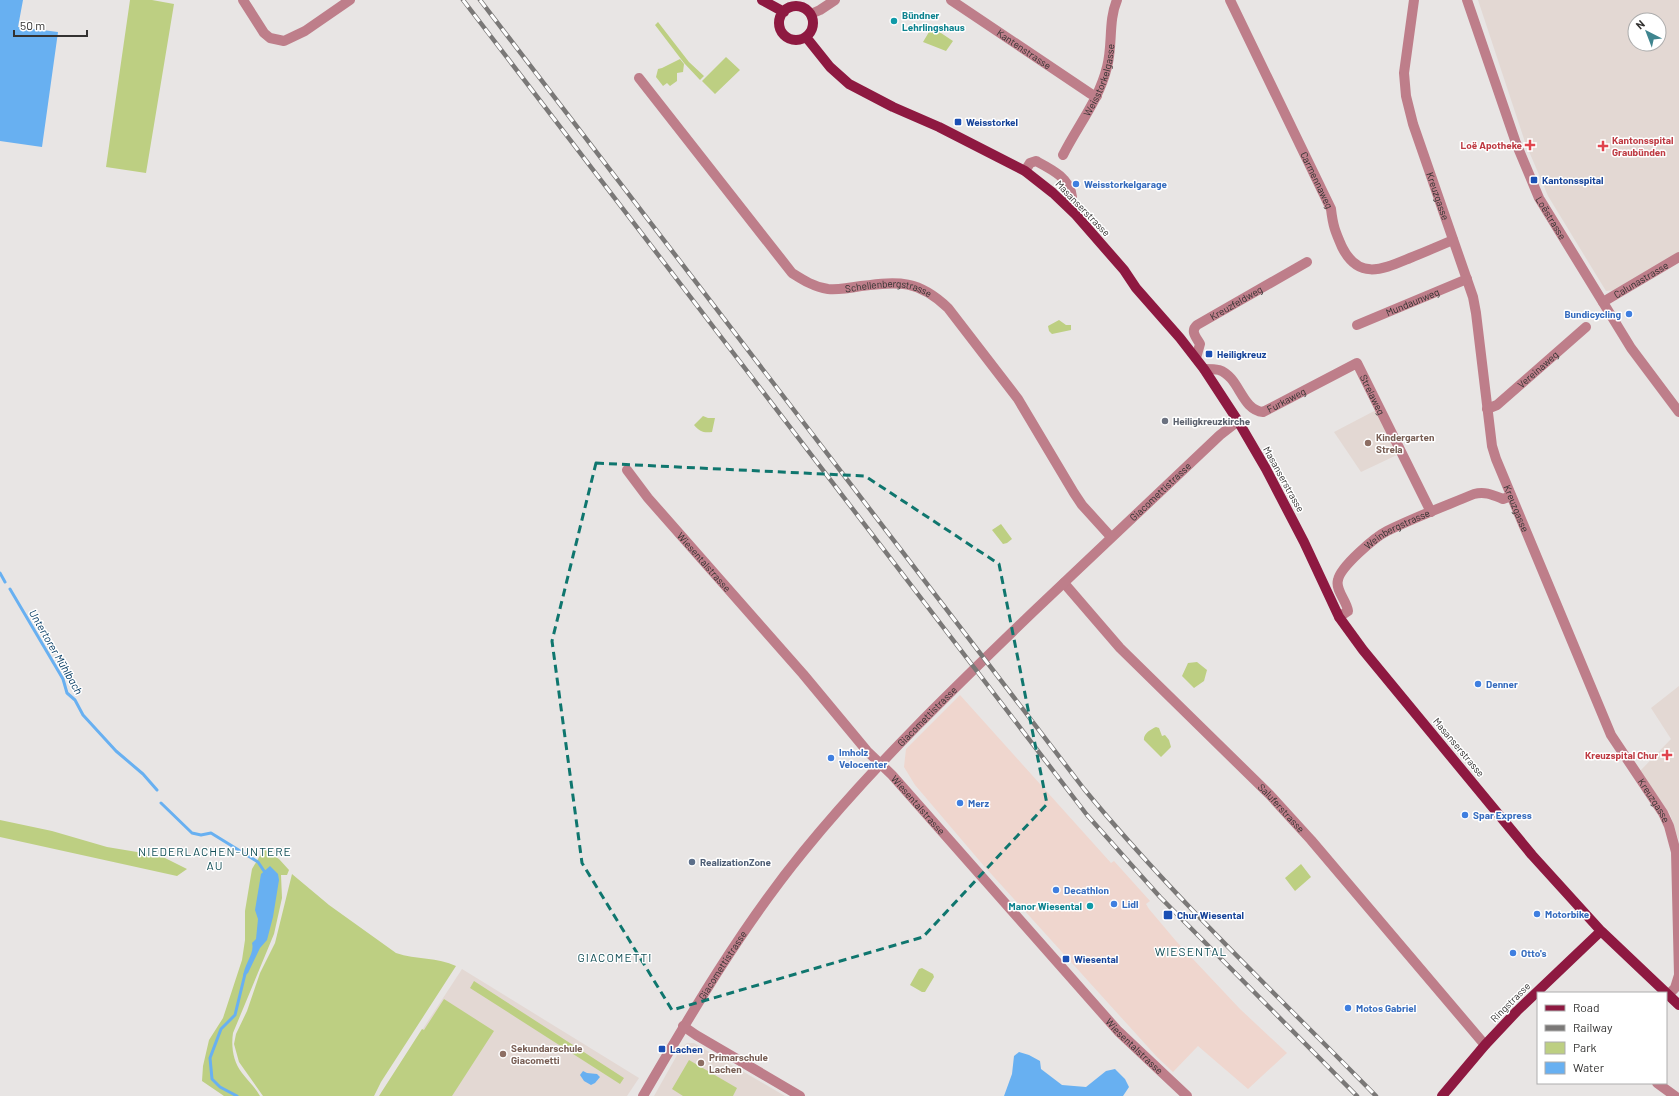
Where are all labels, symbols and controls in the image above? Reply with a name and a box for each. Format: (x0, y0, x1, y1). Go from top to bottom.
place label: Bündner Lehrlingshaus (902, 9, 965, 33)
scale bar (14, 12, 87, 38)
north arrow (1627, 12, 1667, 52)
marker: Bündner Lehrlingshaus (889, 16, 899, 26)
text: N (1633, 17, 1647, 31)
text: 50 m (20, 18, 45, 32)
street label: Kantenstrasse (995, 27, 1054, 72)
street label: Weisstorkelgasse (1081, 44, 1116, 118)
place label: Weisstorkel (966, 116, 1018, 128)
marker: Weisstorkel (953, 117, 963, 127)
place label: Kantonsspital Graubünden (1612, 134, 1674, 158)
place label: Loë Apotheke (1460, 139, 1523, 151)
marker: Loë Apotheke (1525, 140, 1535, 150)
marker: Kantonsspital Graubünden (1597, 140, 1609, 152)
street label: Carmennaweg (1298, 150, 1336, 211)
street label: Kreuzgasse (1424, 170, 1452, 222)
place label: Kantonsspital (1542, 174, 1604, 186)
marker: Kantonsspital (1529, 175, 1539, 185)
street label: Masanserstrasse (1053, 177, 1113, 239)
place label: Weisstorkelgarage (1084, 178, 1167, 190)
marker: Weisstorkelgarage (1071, 179, 1081, 189)
street label: Loëstrasse (1533, 194, 1569, 242)
street label: Calunastrasse (1611, 259, 1670, 300)
street label: Schellenbergstrasse (844, 277, 934, 299)
street label: Kreuzfeldweg (1207, 283, 1265, 323)
street label: Mundaunweg (1384, 285, 1441, 318)
place label: Bundicycling (1564, 308, 1621, 320)
marker: Bundicycling (1624, 309, 1634, 319)
place label: Heiligkreuz (1217, 348, 1267, 360)
street label: Vereinaweg (1515, 348, 1561, 390)
marker: Heiligkreuz (1204, 349, 1214, 359)
street label: Strelaweg (1358, 372, 1388, 417)
street label: Furkaweg (1265, 385, 1308, 415)
place label: Heiligkreuzkirche (1173, 415, 1251, 427)
marker: Heiligkreuzkirche (1160, 416, 1170, 426)
place label: Kindergarten Strela (1376, 431, 1434, 455)
marker: Kindergarten Strela (1363, 438, 1373, 448)
street label: Masanserstrasse (1261, 444, 1307, 514)
street label: Giacomettistrasse (1127, 460, 1193, 523)
street label: Kreuzgasse (1501, 483, 1532, 534)
street label: Weinbergstrasse (1362, 507, 1432, 551)
street label: Wiesentalstrasse (675, 530, 734, 594)
water label: Untertorer Mühlbach (27, 607, 86, 697)
place label: Denner (1486, 678, 1518, 690)
marker: Denner (1473, 679, 1483, 689)
street label: Giacomettistrasse (894, 684, 959, 749)
street label: Masanserstrasse (1431, 715, 1487, 779)
place label: Imholz Velocenter (839, 746, 888, 770)
place label: Kreuzspital Chur (1585, 749, 1658, 761)
marker: Kreuzspital Chur (1661, 749, 1673, 761)
marker: Imholz Velocenter (826, 753, 836, 763)
street label: Wiesentalstrasse (889, 773, 948, 837)
street label: Kreuzgasse (1636, 776, 1673, 824)
street label: Saluferstrasse (1256, 781, 1307, 835)
place label: Merz (968, 797, 990, 809)
marker: Merz (955, 798, 965, 808)
place label: Spar Express (1473, 809, 1532, 821)
marker: Spar Express (1460, 810, 1470, 820)
district label: NIEDERLACHEN-UNTERE AU (138, 844, 292, 872)
place label: RealizationZone (700, 856, 771, 868)
marker: RealizationZone (687, 857, 697, 867)
place label: Decathlon (1064, 884, 1109, 896)
marker: Decathlon (1051, 885, 1061, 895)
place label: Lidl (1122, 898, 1138, 910)
marker: Lidl (1109, 899, 1119, 909)
place label: Manor Wiesental (1009, 900, 1082, 912)
marker: Manor Wiesental (1085, 901, 1095, 911)
place label: Motorbike (1545, 908, 1590, 920)
marker: Chur Wiesental (1162, 909, 1174, 921)
place label: Chur Wiesental (1177, 909, 1244, 921)
marker: Motorbike (1532, 909, 1542, 919)
street label: Giacomettistrasse (696, 928, 749, 1002)
district label: WIESENTAL (1155, 944, 1227, 958)
place label: Otto's (1521, 947, 1547, 959)
marker: Otto's (1508, 948, 1518, 958)
district label: GIACOMETTI (578, 950, 652, 964)
place label: Wiesental (1074, 953, 1118, 965)
marker: Wiesental (1061, 954, 1071, 964)
street label: Ringstrasse (1488, 980, 1532, 1024)
legend (1537, 992, 1667, 1084)
text: Road (1573, 1000, 1600, 1014)
place label: Motos Gabriel (1356, 1002, 1416, 1014)
marker: Motos Gabriel (1343, 1003, 1353, 1013)
street label: Wiesentalstrasse (1103, 1015, 1166, 1076)
text: Railway (1573, 1020, 1613, 1034)
text: Park (1573, 1040, 1597, 1054)
place label: Sekundarschule Giacometti (511, 1042, 583, 1066)
place label: Lachen (670, 1043, 703, 1055)
marker: Lachen (657, 1044, 667, 1054)
marker: Sekundarschule Giacometti (498, 1049, 508, 1059)
place label: Primarschule Lachen (709, 1051, 768, 1075)
marker: Primarschule Lachen (696, 1058, 706, 1068)
text: Water (1573, 1060, 1605, 1074)

